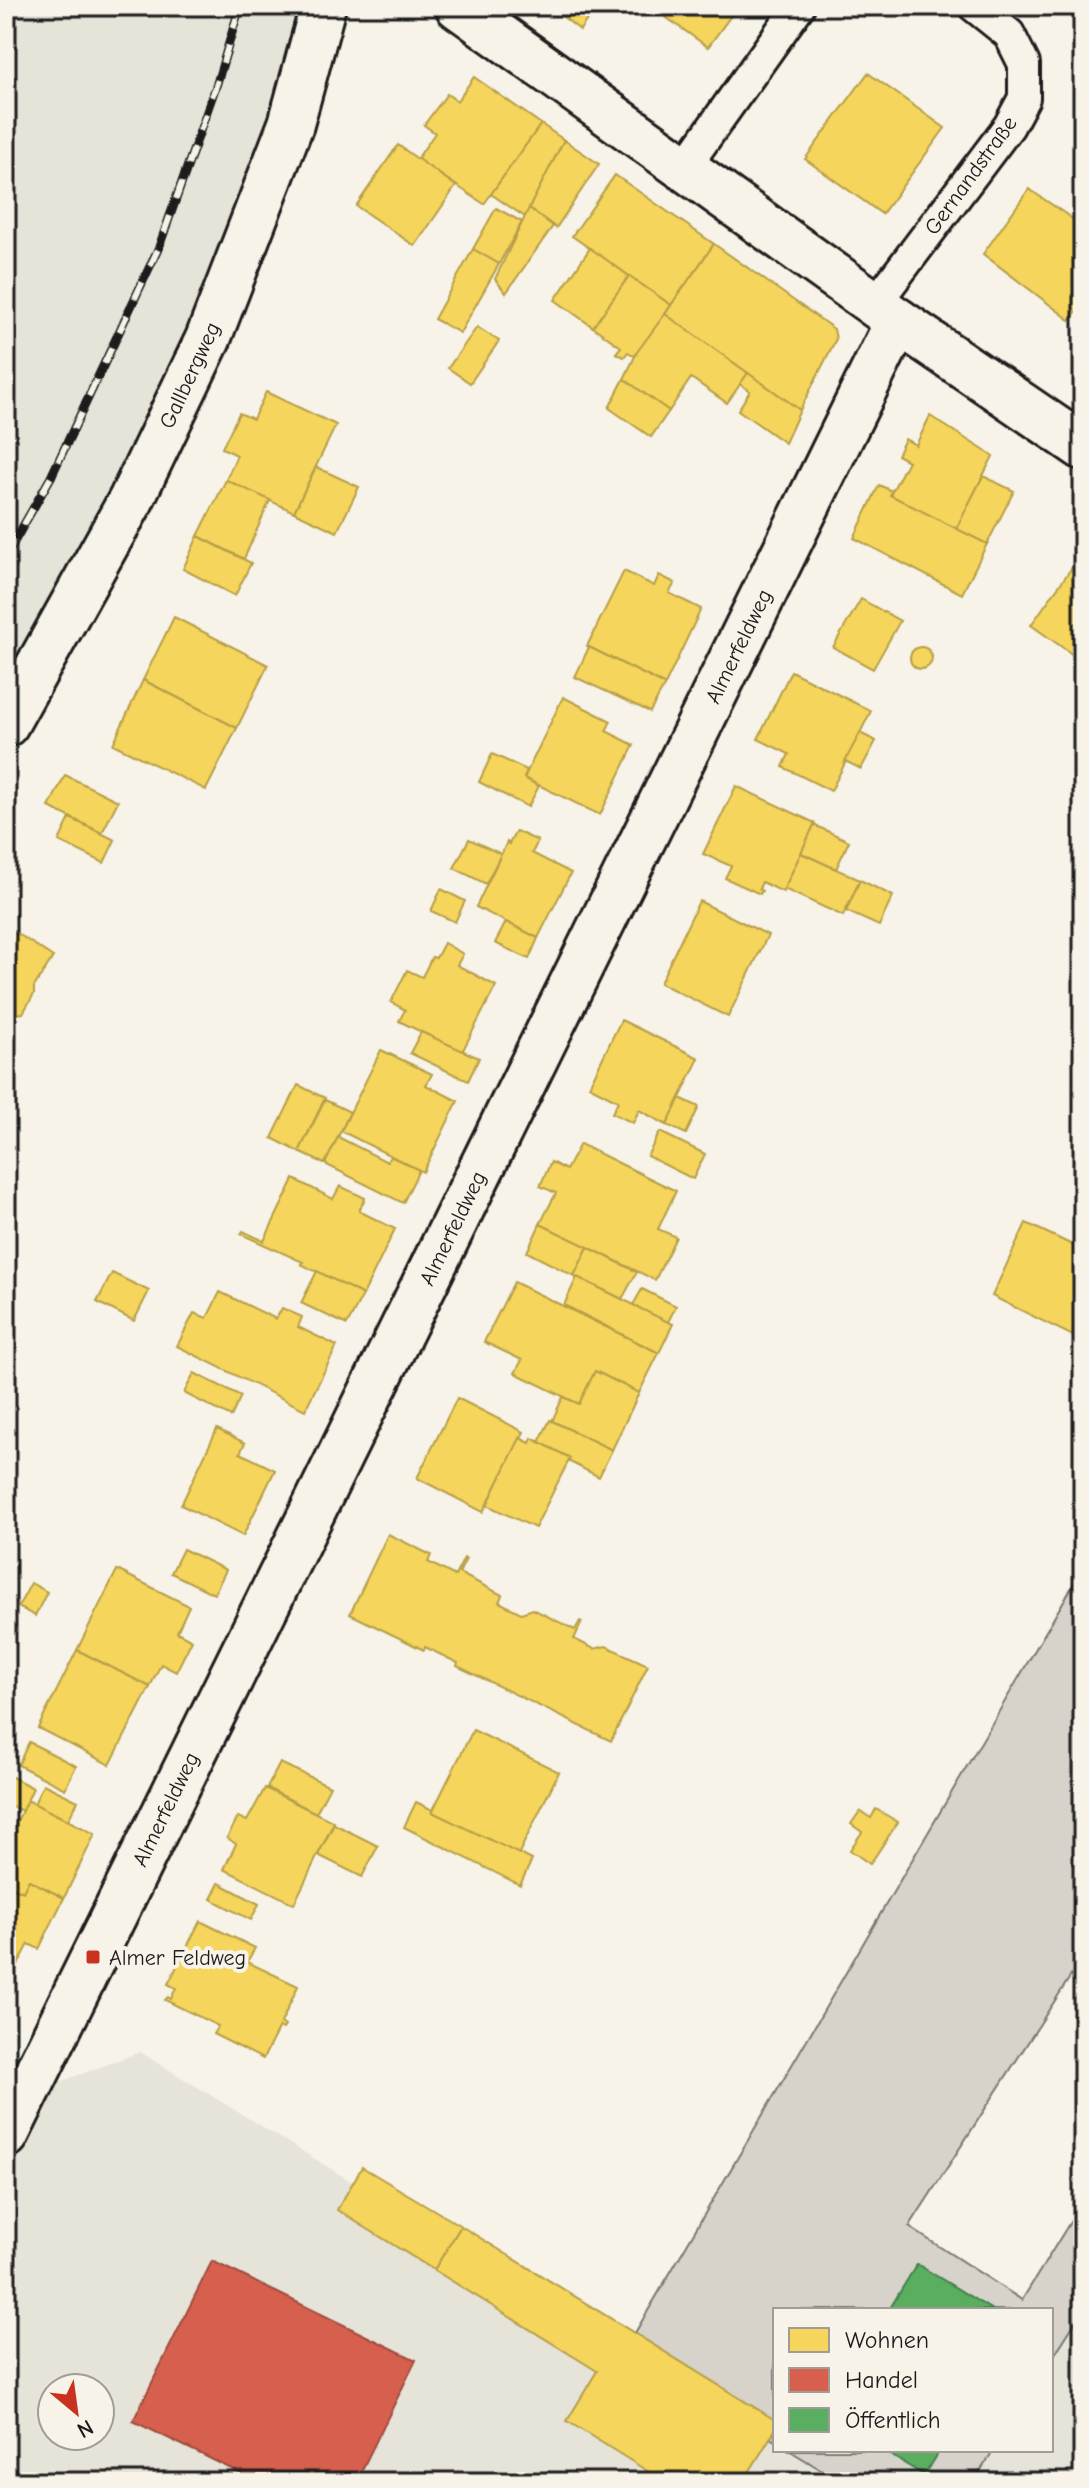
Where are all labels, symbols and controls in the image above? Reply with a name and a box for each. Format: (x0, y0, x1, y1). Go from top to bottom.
street label: Gernandstraße (919, 111, 1023, 240)
street label: Gallbergweg (154, 318, 226, 433)
street label: Almerfeldweg (700, 585, 778, 708)
street label: Almerfeldweg (414, 1167, 492, 1290)
street label: Almerfeldweg (127, 1748, 205, 1871)
place label: Almer Feldweg (109, 1945, 246, 1971)
marker: Almer Feldweg (84, 1948, 102, 1966)
legend (773, 2308, 1053, 2452)
text: Wohnen (845, 2326, 929, 2354)
text: Handel (845, 2366, 918, 2394)
north arrow (36, 2372, 116, 2452)
text: Öffentlich (845, 2406, 941, 2434)
text: N (73, 2414, 98, 2443)

